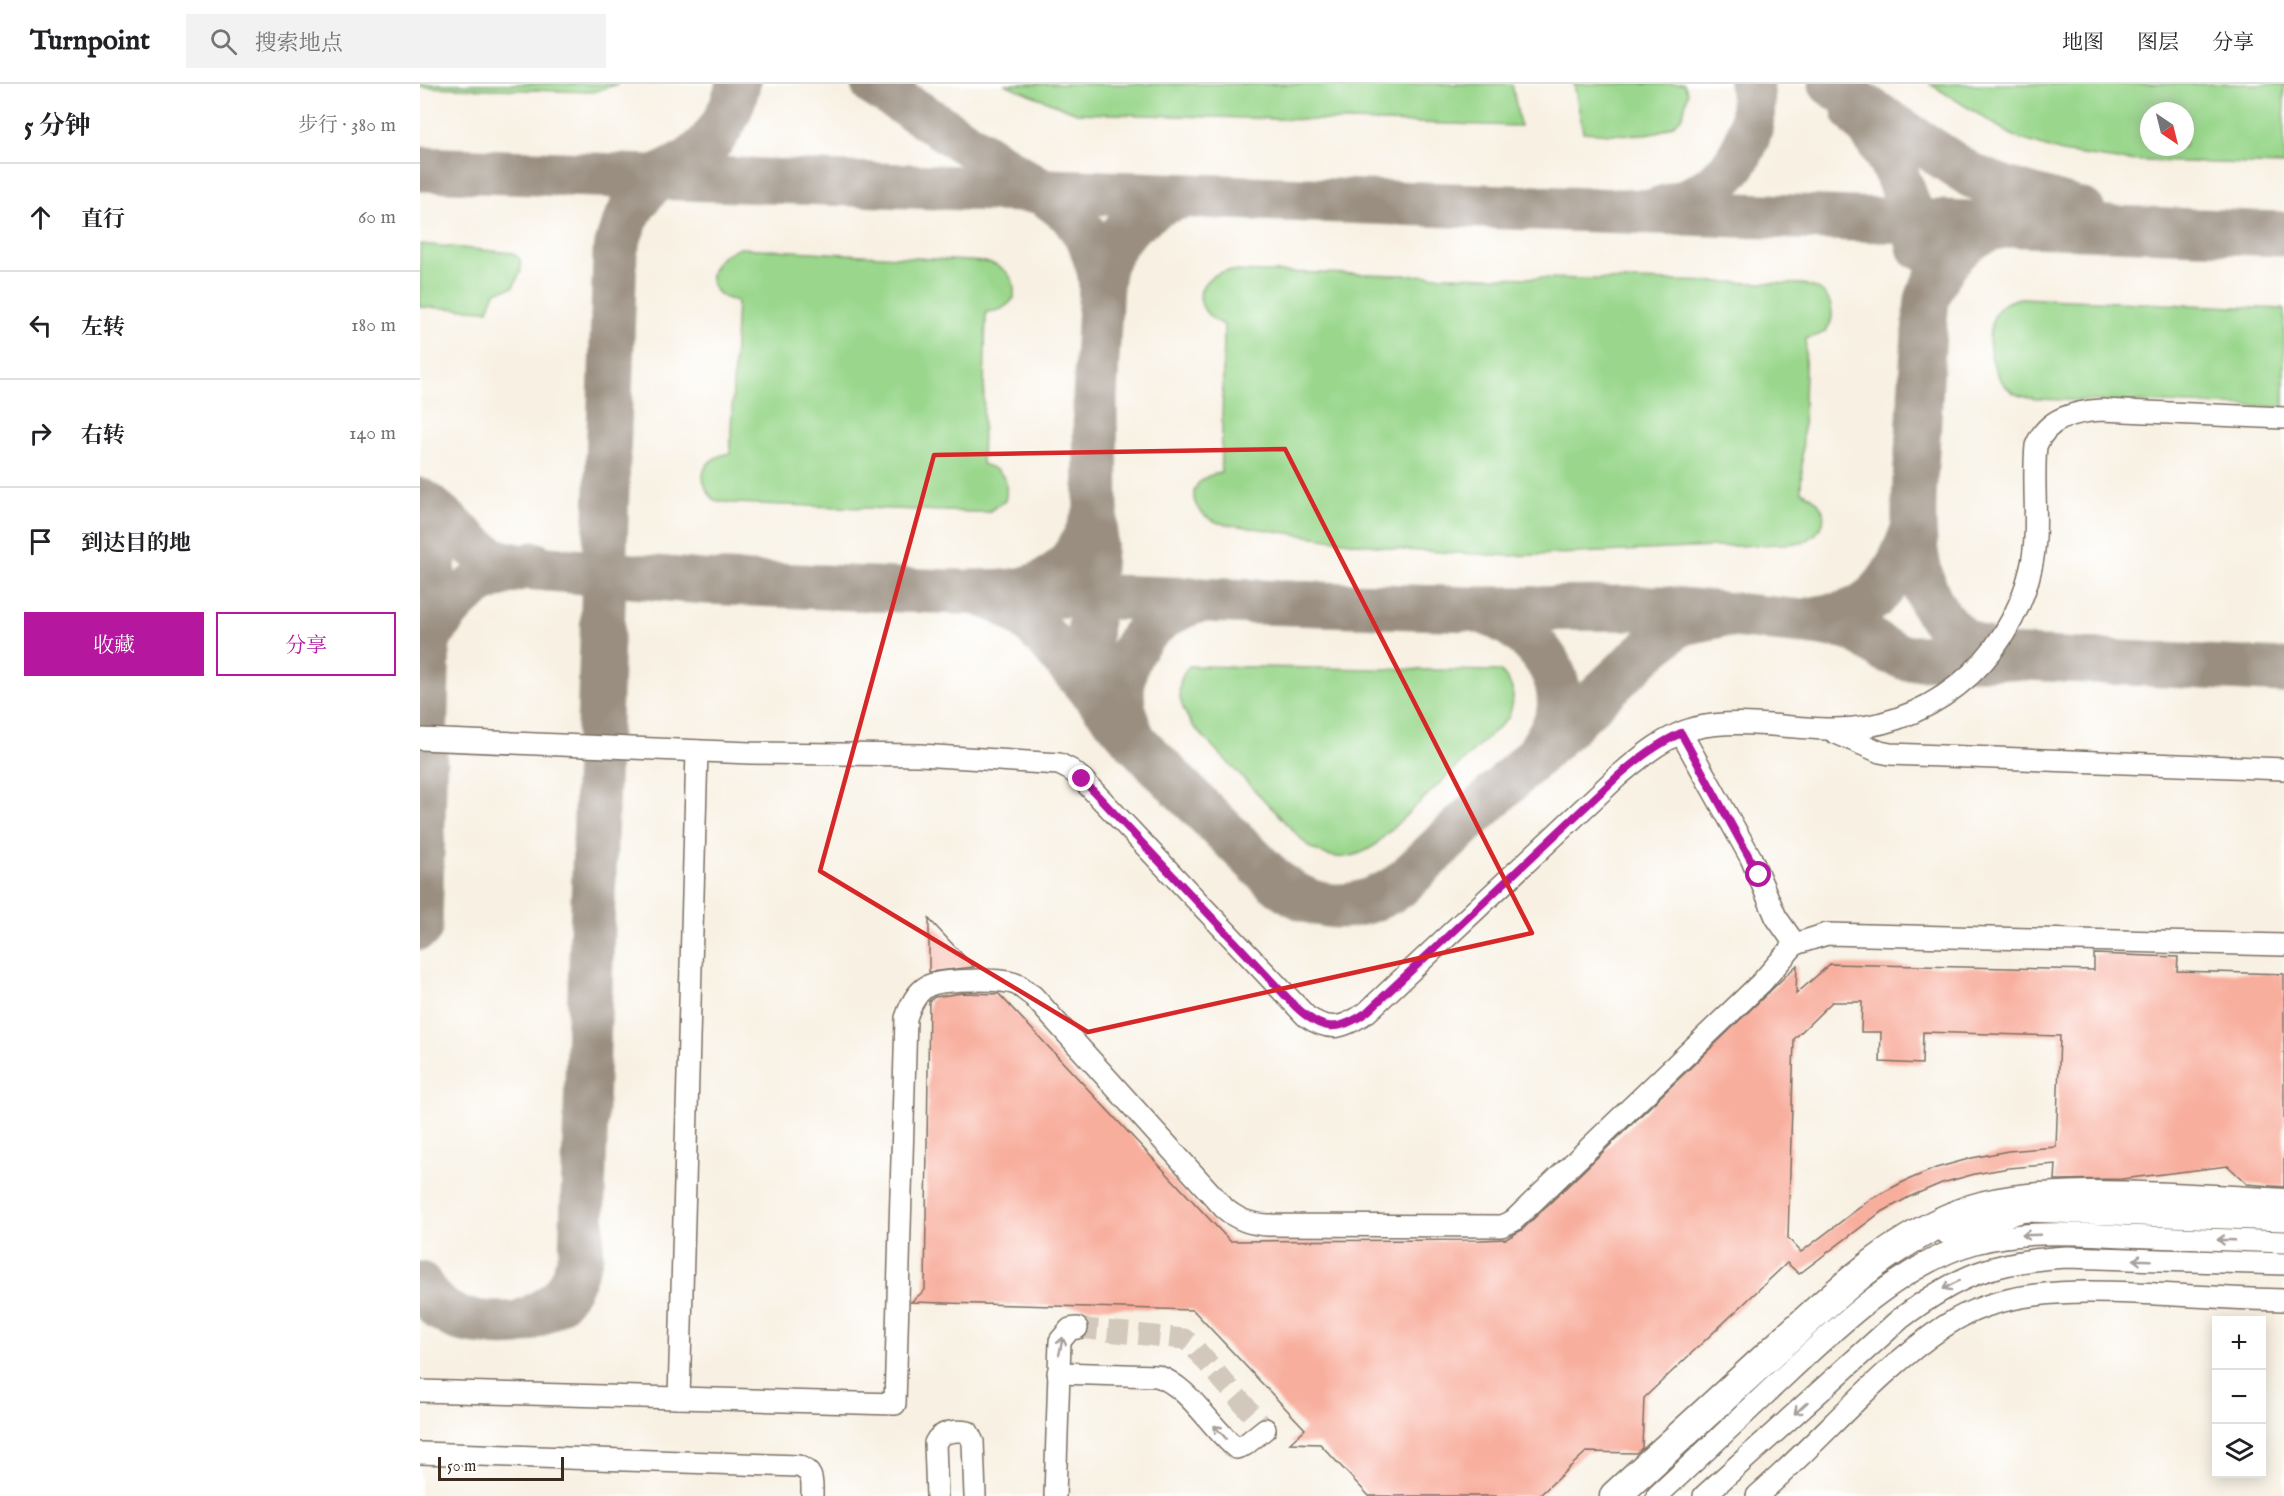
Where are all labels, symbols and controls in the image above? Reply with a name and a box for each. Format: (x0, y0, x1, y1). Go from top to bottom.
search box (186, 14, 606, 68)
text: Turnpoint (30, 24, 150, 59)
icon: search (207, 25, 240, 58)
text: 搜索地点 (255, 30, 343, 58)
text: 地图 (2062, 30, 2104, 57)
text: 图层 (2137, 30, 2179, 57)
text: 分享 (2212, 30, 2254, 57)
north arrow (2140, 102, 2194, 156)
text: 5 分钟 (24, 110, 91, 143)
text: 步行 · 380 m (298, 113, 396, 138)
icon: ahead (24, 201, 57, 234)
text: 60 m (358, 205, 396, 230)
text: 直行 (81, 206, 125, 234)
icon: left (24, 309, 57, 342)
text: 180 m (351, 313, 396, 338)
text: 左转 (81, 314, 125, 342)
icon: right (24, 417, 57, 450)
text: 140 m (349, 421, 396, 446)
text: 右转 (81, 422, 125, 450)
icon: arrive (24, 525, 57, 558)
text: 到达目的地 (81, 530, 191, 558)
button: 收藏 (24, 612, 204, 676)
button: 分享 (216, 612, 396, 676)
route end (1068, 765, 1094, 791)
route start (1745, 861, 1771, 887)
one-way arrow (2021, 1229, 2041, 1240)
one-way arrow (2216, 1235, 2236, 1246)
one-way arrow (2132, 1254, 2152, 1265)
one-way arrow (1943, 1279, 1960, 1291)
map controls (2212, 1316, 2266, 1478)
button: + (2212, 1316, 2266, 1370)
one-way arrow (1056, 1337, 1067, 1356)
button: − (2212, 1370, 2266, 1424)
one-way arrow (1794, 1401, 1809, 1415)
button: layers (2212, 1424, 2266, 1478)
one-way arrow (1213, 1425, 1227, 1440)
scale bar (438, 1454, 564, 1482)
text: 50 m (447, 1457, 476, 1477)

